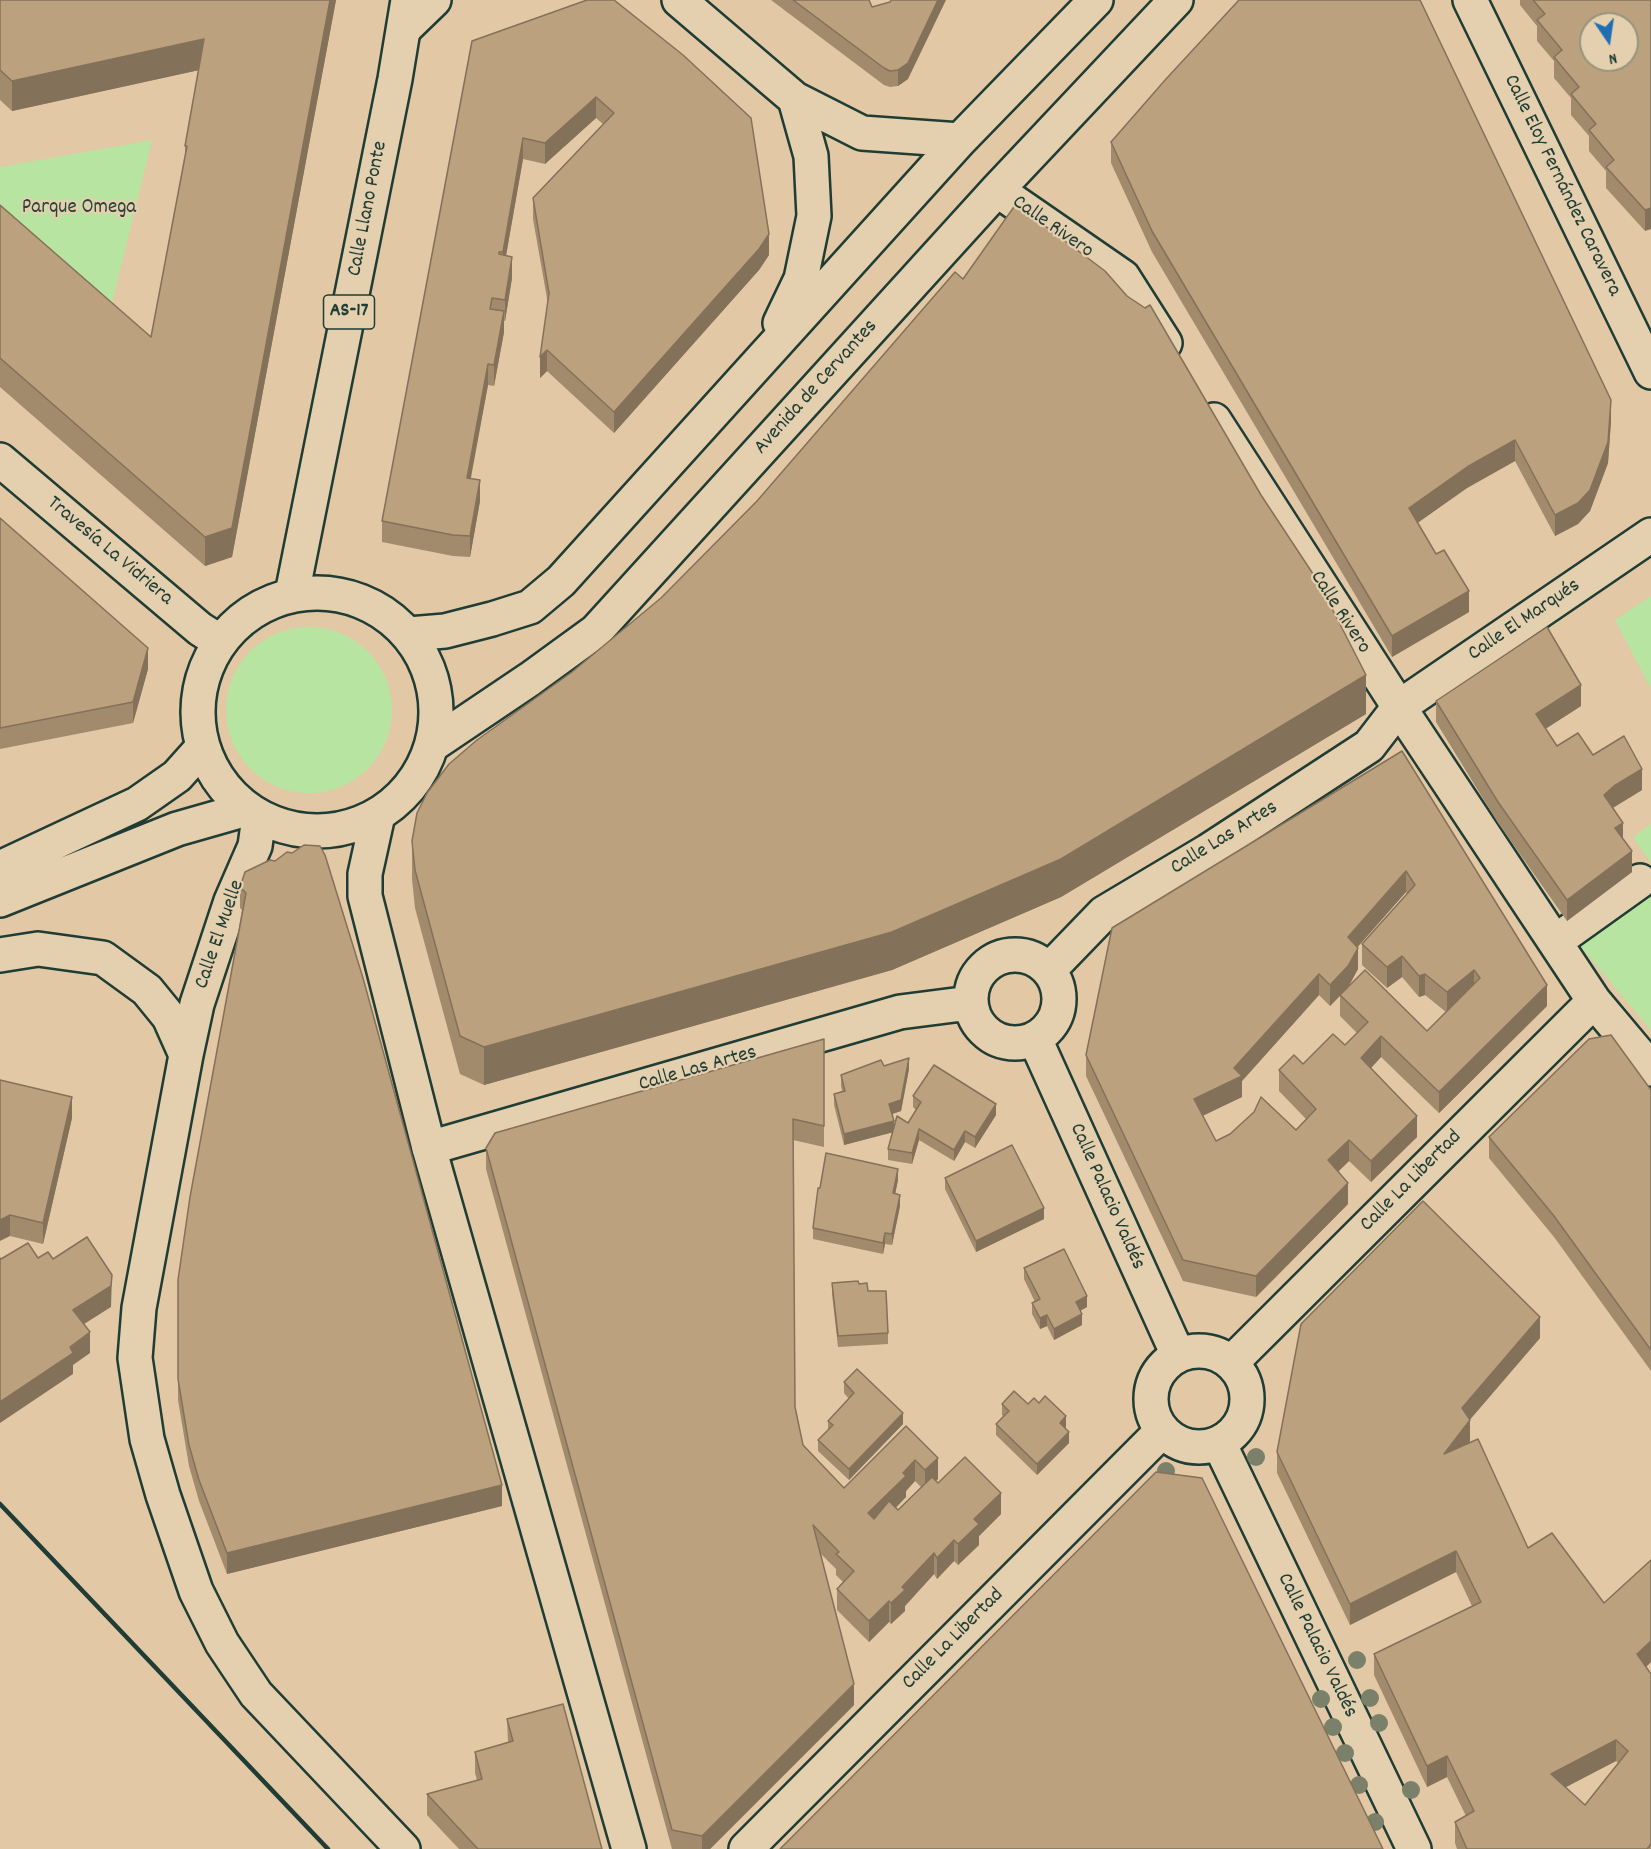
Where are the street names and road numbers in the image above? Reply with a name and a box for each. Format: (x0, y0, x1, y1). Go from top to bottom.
street label: Calle Eloy Fernández Caravera (1496, 71, 1626, 301)
street label: Calle Llano Ponte (344, 139, 394, 279)
street label: Calle Rivero (1006, 191, 1098, 265)
road number: AS-17 (324, 295, 374, 329)
street label: Avenida de Cervantes (750, 315, 884, 461)
street label: Travesía La Vidriera (41, 492, 177, 612)
street label: Calle Rivero (1303, 567, 1375, 659)
street label: Calle El Marqués (1464, 574, 1586, 668)
street label: Calle Las Artes (1167, 796, 1283, 882)
street label: Calle El Muelle (191, 877, 251, 993)
street label: Calle Las Artes (636, 1041, 760, 1099)
street label: Calle Palacio Valdés (1062, 1120, 1150, 1274)
street label: Calle La Libertad (1356, 1126, 1468, 1238)
street label: Calle Palacio Valdés (1270, 1570, 1362, 1722)
street label: Calle La Libertad (898, 1584, 1010, 1696)

